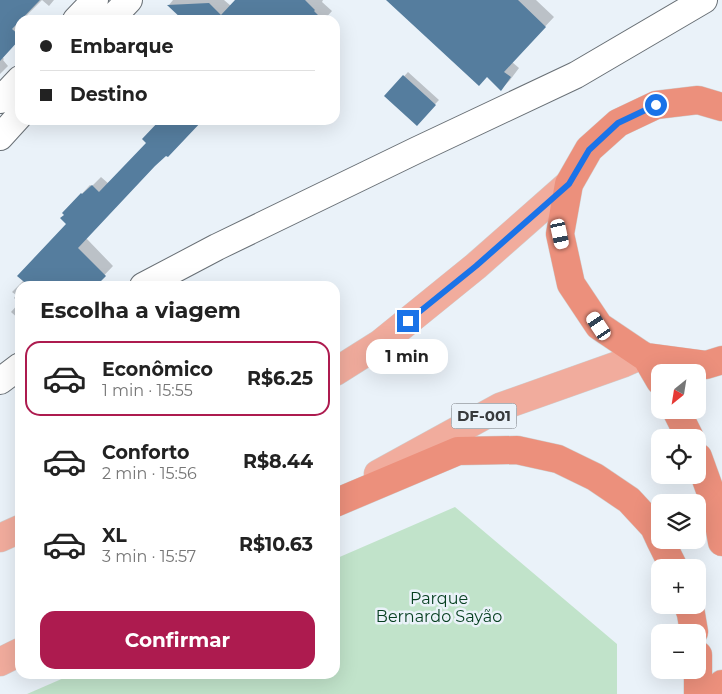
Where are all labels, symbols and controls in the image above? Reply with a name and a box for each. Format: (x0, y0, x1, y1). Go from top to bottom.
text: Embarque (70, 35, 174, 58)
text: Destino (70, 83, 147, 106)
route start (645, 94, 667, 116)
car (549, 218, 570, 250)
text: Escolha a viagem (40, 297, 241, 324)
car (584, 309, 613, 343)
route end (397, 310, 419, 332)
callout: 1 min (367, 338, 449, 374)
text: 1 min (385, 347, 429, 366)
icon: car (42, 356, 87, 401)
text: Econômico (102, 358, 213, 381)
north arrow (651, 364, 706, 419)
map controls (651, 364, 706, 679)
text: R$6.25 (247, 367, 313, 390)
text: 1 min · 15:55 (102, 381, 193, 400)
road number: DF-001 (452, 404, 516, 428)
button: locate (651, 429, 706, 484)
icon: car (42, 439, 87, 484)
text: Conforto (102, 441, 190, 464)
text: R$8.44 (243, 450, 313, 473)
text: 2 min · 15:56 (102, 464, 197, 483)
button: layers (651, 494, 706, 549)
icon: car (42, 522, 87, 567)
text: XL (102, 524, 127, 547)
text: R$10.63 (239, 533, 313, 556)
text: 3 min · 15:57 (102, 547, 196, 566)
button: + (651, 559, 706, 614)
park label: Parque Bernardo Sayão (376, 589, 502, 626)
button: Confirmar (40, 611, 315, 669)
button: − (651, 624, 706, 679)

